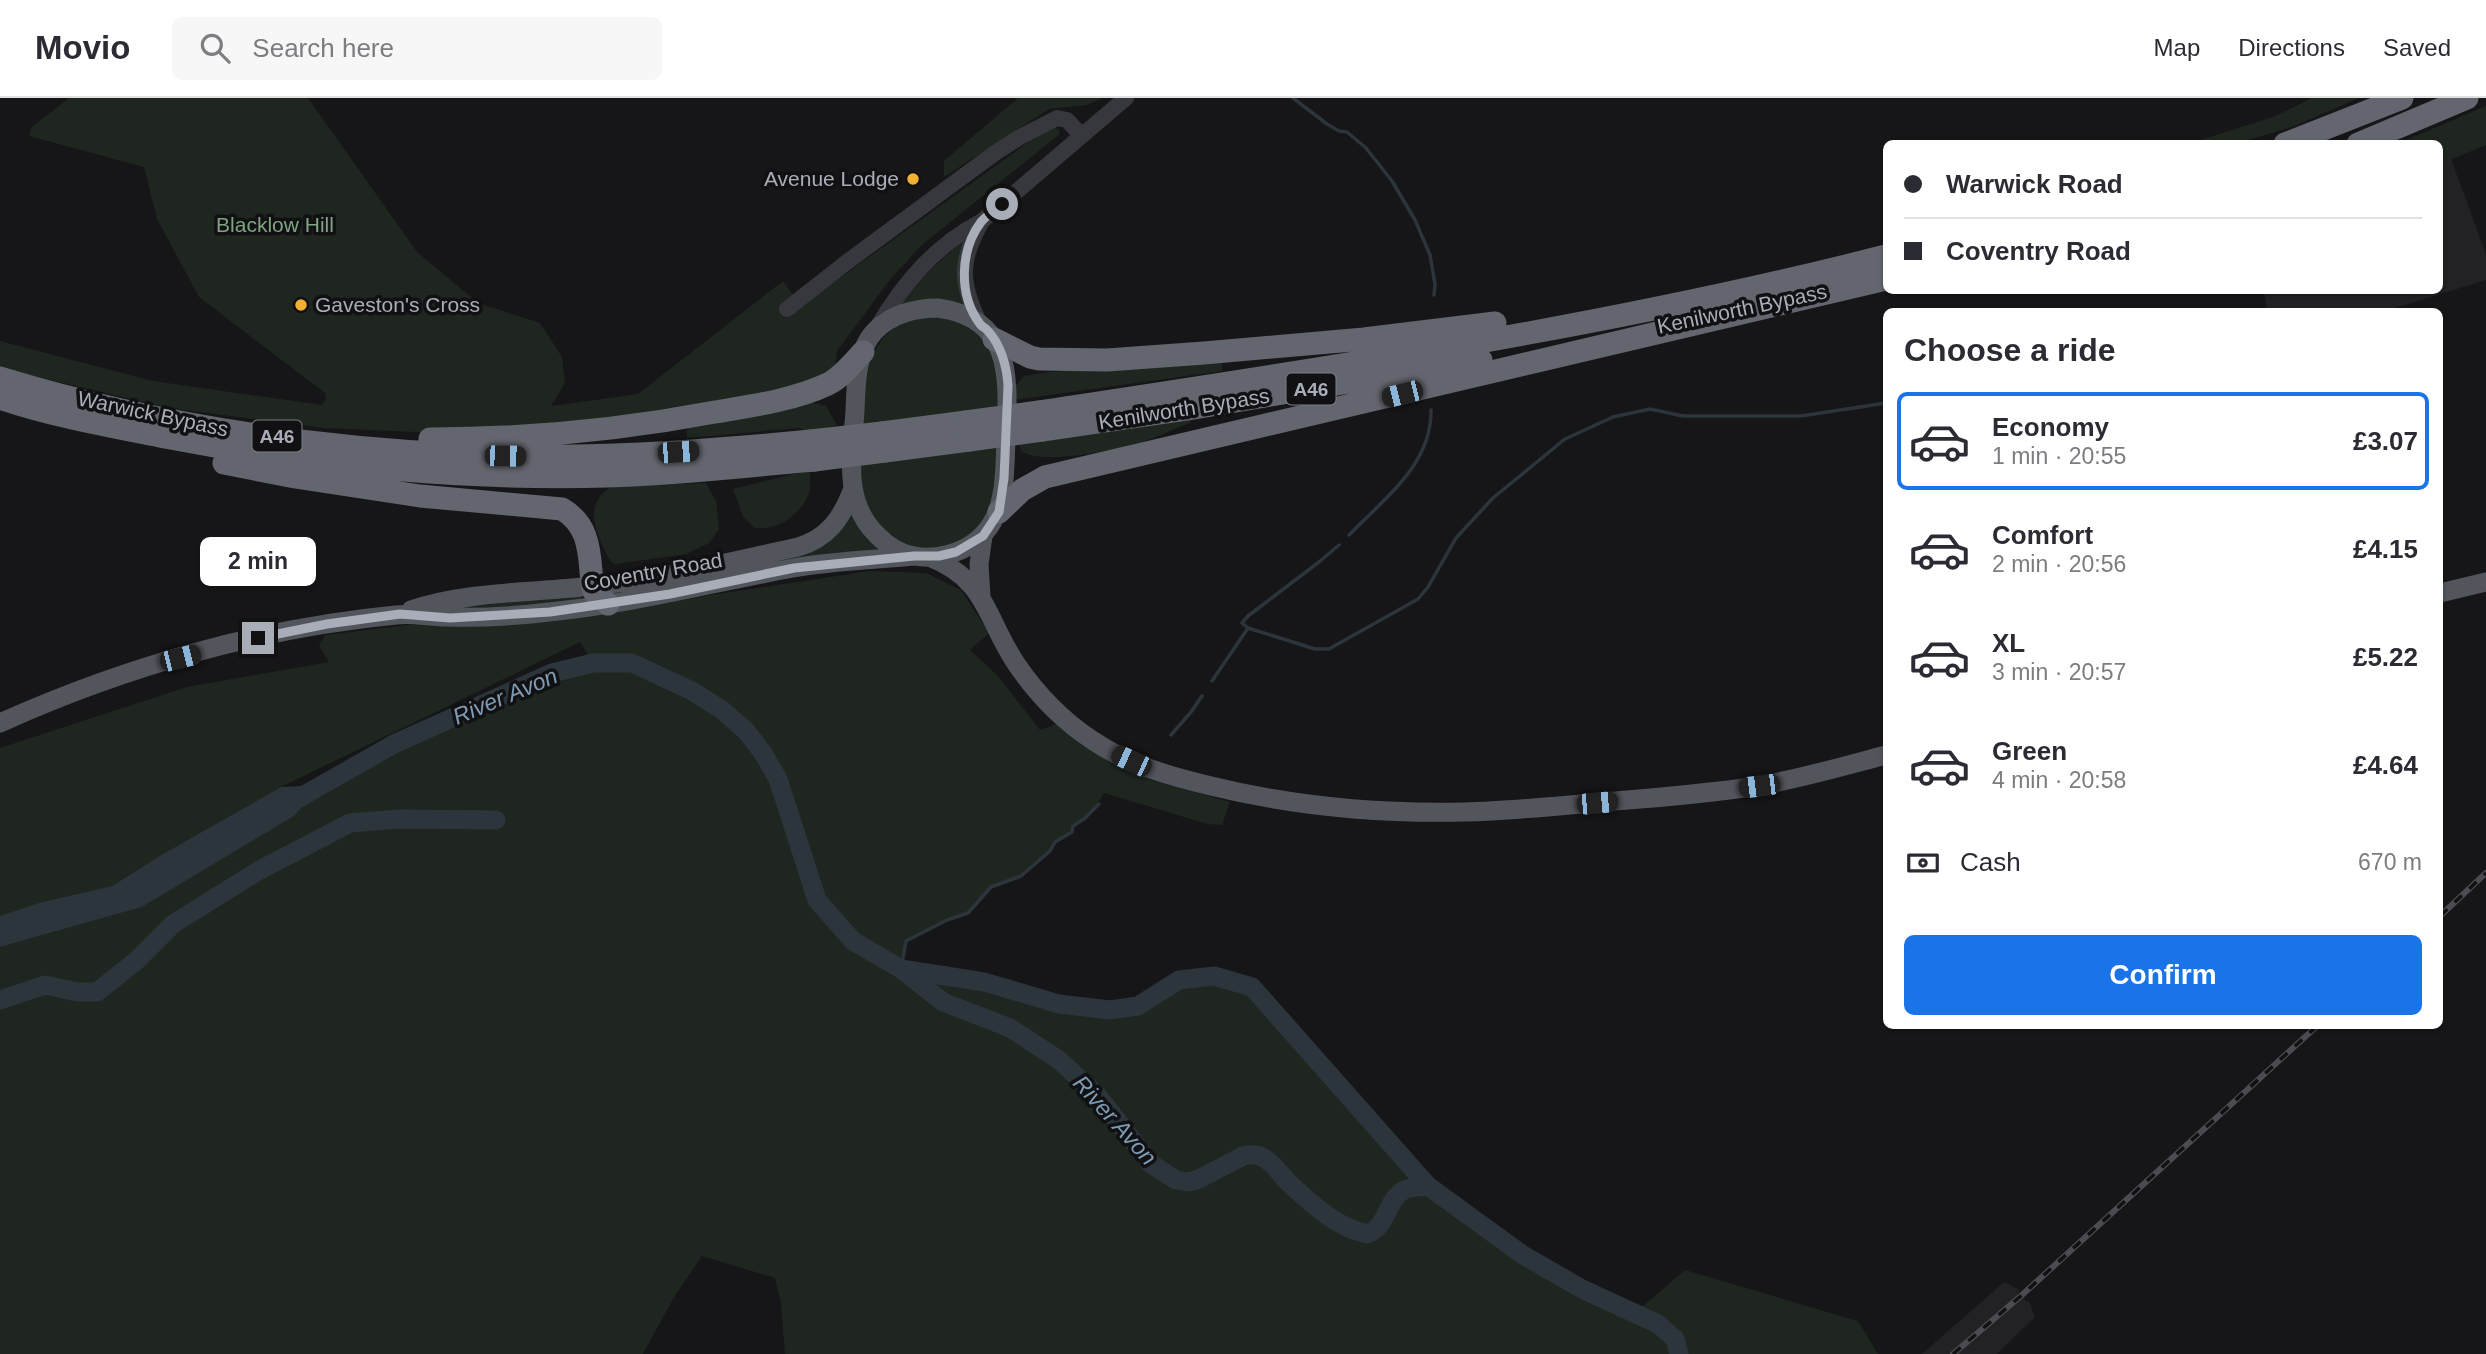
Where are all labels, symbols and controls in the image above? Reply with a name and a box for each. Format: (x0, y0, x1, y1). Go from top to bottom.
search box (172, 17, 662, 80)
text: Movio (35, 29, 130, 66)
icon: search (196, 29, 234, 67)
text: Search here (252, 33, 394, 63)
text: Map (2154, 34, 2200, 61)
text: Directions (2238, 34, 2345, 61)
text: Saved (2383, 34, 2451, 61)
place label: Avenue Lodge (764, 167, 899, 190)
text: Warwick Road (1946, 169, 2123, 199)
marker: Avenue Lodge (905, 171, 921, 187)
route start (986, 188, 1018, 220)
park label: Blacklow Hill (216, 213, 334, 236)
text: Coventry Road (1946, 236, 2131, 266)
street label: Kenilworth Bypass (1655, 279, 1829, 338)
place label: Gaveston's Cross (315, 293, 480, 316)
marker: Gaveston's Cross (293, 297, 309, 313)
text: Choose a ride (1904, 332, 2116, 368)
road number: A46 (1286, 374, 1336, 404)
car (1380, 379, 1425, 409)
street label: Kenilworth Bypass (1097, 384, 1271, 433)
street label: Warwick Bypass (76, 386, 230, 441)
icon: car (1908, 410, 1971, 473)
text: Economy (1992, 412, 2109, 442)
road number: A46 (252, 420, 302, 452)
text: £3.07 (2353, 426, 2418, 456)
car (657, 440, 700, 464)
text: 1 min · 20:55 (1992, 443, 2126, 469)
car (484, 445, 527, 467)
icon: car (1908, 518, 1971, 581)
text: Comfort (1992, 520, 2093, 550)
text: £4.15 (2353, 534, 2418, 564)
callout: 2 min (200, 536, 316, 586)
text: 2 min (228, 548, 288, 574)
street label: Coventry Road (582, 548, 724, 595)
text: 2 min · 20:56 (1992, 551, 2126, 577)
route end (242, 622, 274, 654)
icon: car (1908, 626, 1971, 689)
text: XL (1992, 628, 2025, 658)
text: £5.22 (2353, 642, 2418, 672)
car (158, 643, 203, 673)
text: 3 min · 20:57 (1992, 659, 2126, 685)
water label: River Avon (449, 662, 561, 730)
icon: car (1908, 734, 1971, 797)
text: Green (1992, 736, 2067, 766)
car (1108, 743, 1155, 779)
text: £4.64 (2353, 750, 2418, 780)
text: 4 min · 20:58 (1992, 767, 2126, 793)
car (1737, 773, 1782, 799)
car (1576, 791, 1619, 815)
icon: cash (1904, 844, 1942, 882)
text: Cash (1960, 847, 2021, 877)
text: 670 m (2358, 849, 2422, 875)
button: Confirm (1904, 935, 2422, 1015)
water label: River Avon (1068, 1070, 1162, 1170)

